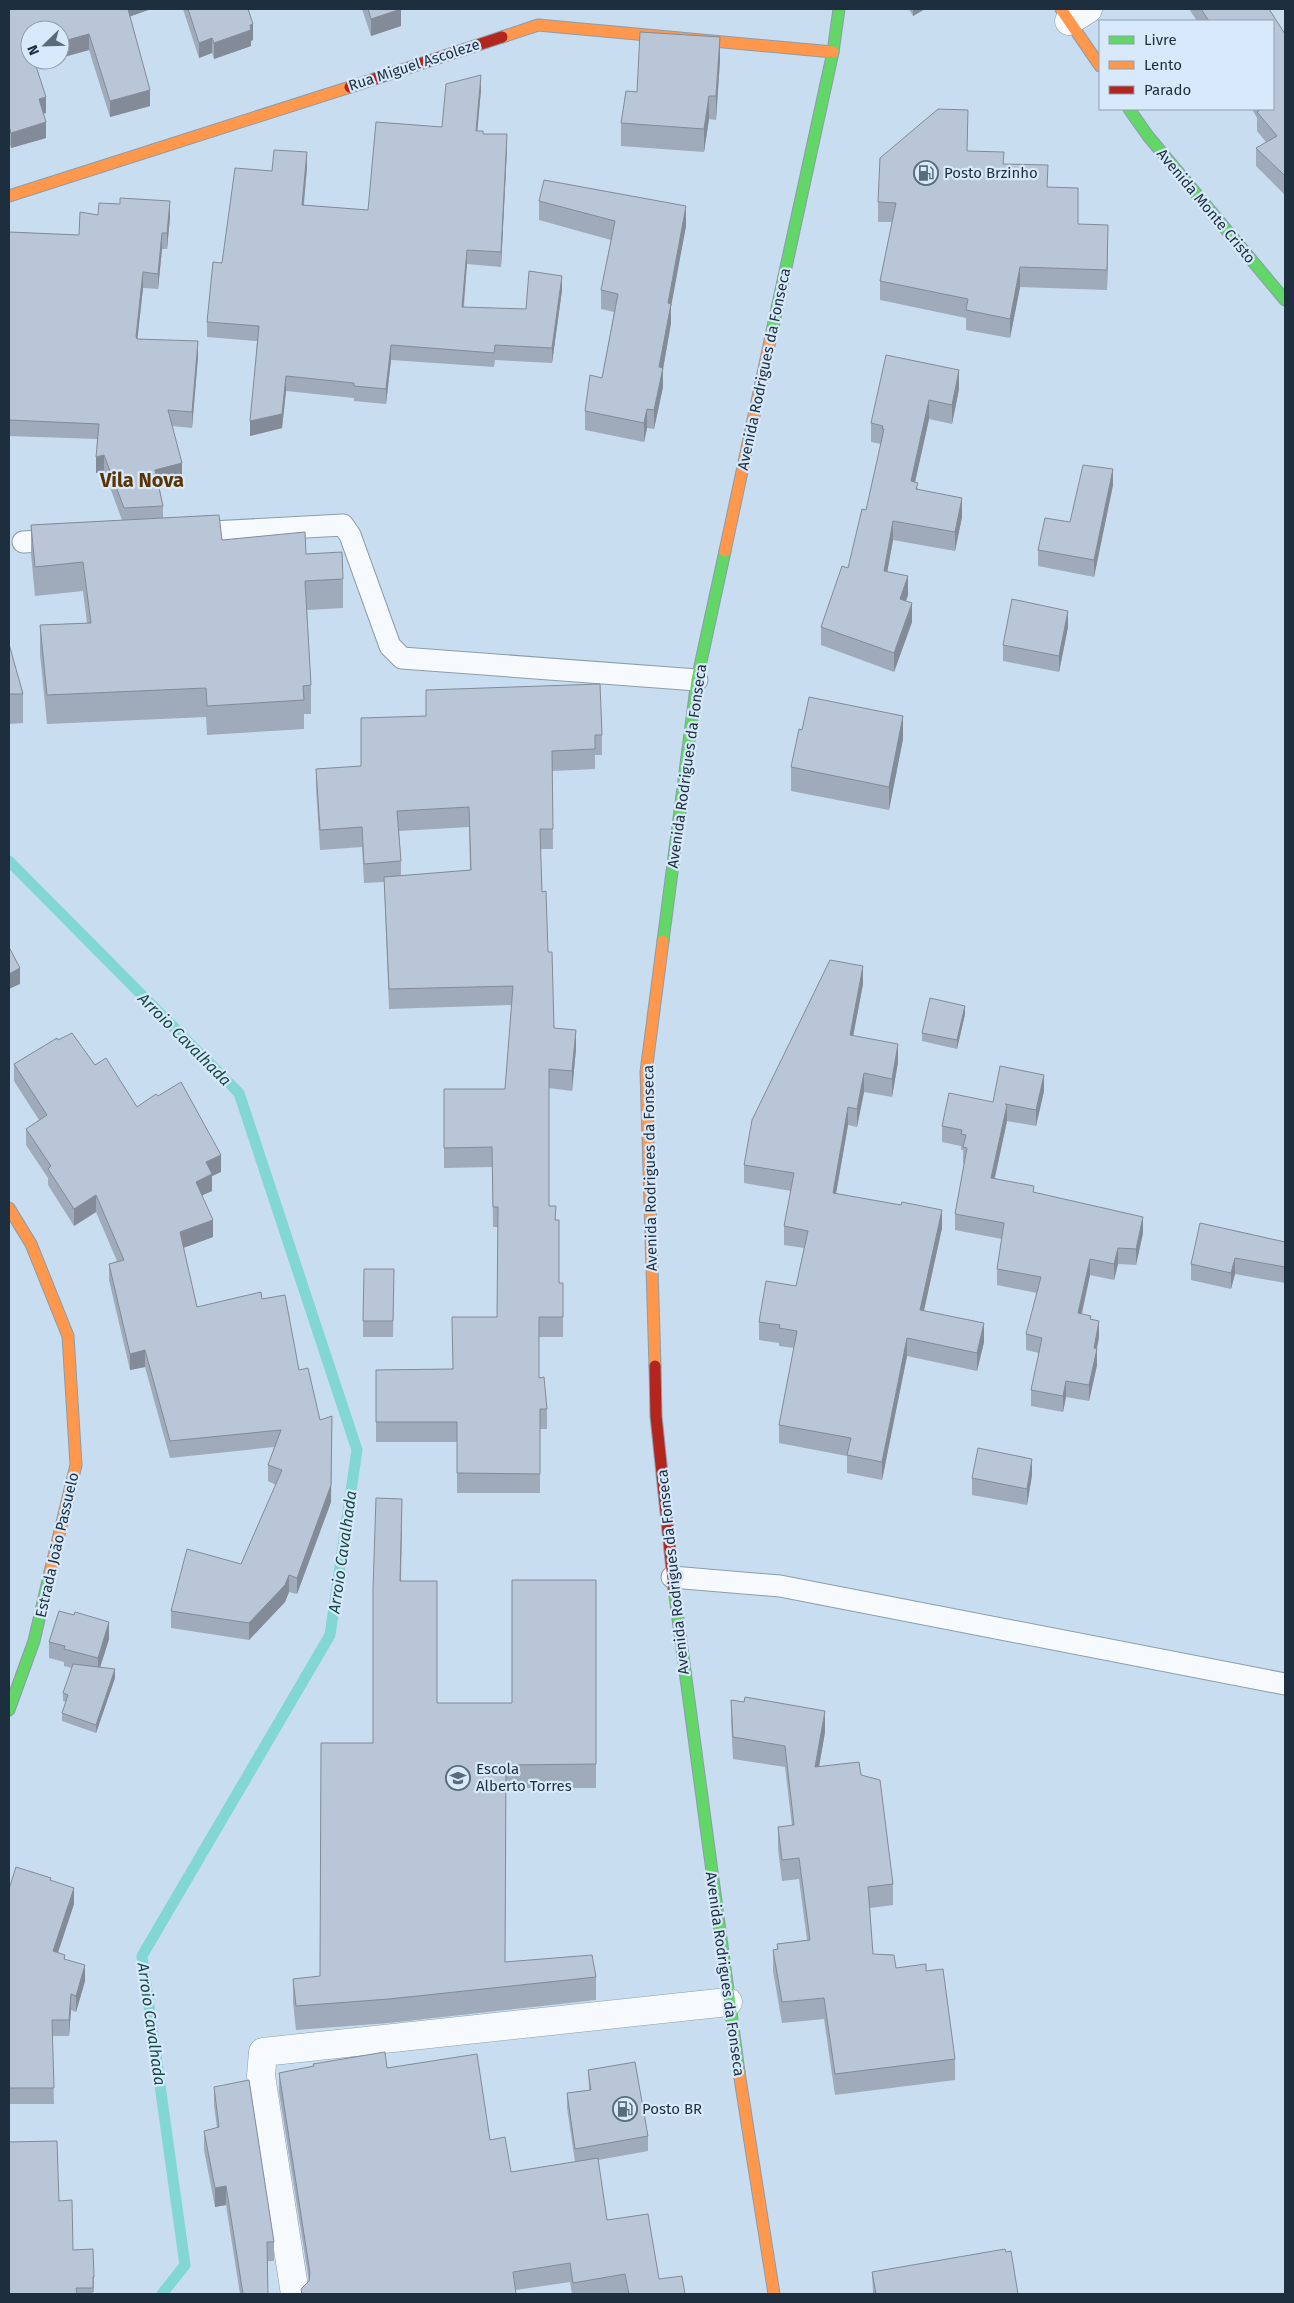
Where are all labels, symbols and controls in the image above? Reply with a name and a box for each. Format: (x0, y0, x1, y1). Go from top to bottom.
north arrow (20, 20, 70, 70)
legend (1099, 20, 1274, 110)
text: Livre (1144, 31, 1177, 49)
street label: Rua Miguel Ascoleze (346, 35, 482, 95)
text: N (24, 42, 43, 57)
text: Lento (1144, 56, 1182, 74)
text: Parado (1144, 81, 1191, 99)
street label: Avenida Monte Cristo (1153, 145, 1259, 267)
fuel station icon: Posto Brzinho (913, 160, 939, 186)
place label: Posto Brzinho (944, 164, 1038, 182)
street label: Avenida Rodrigues da Fonseca (734, 266, 794, 472)
district label: Vila Nova (99, 468, 184, 492)
street label: Avenida Rodrigues da Fonseca (664, 663, 710, 869)
water label: Arroio Cavalhada (133, 988, 235, 1090)
street label: Avenida Rodrigues da Fonseca (639, 1065, 661, 1271)
street label: Avenida Rodrigues da Fonseca (653, 1469, 693, 1675)
street label: Estrada João Passuelo (32, 1471, 82, 1619)
water label: Arroio Cavalhada (324, 1489, 361, 1616)
place label: Escola Alberto Torres (476, 1760, 572, 1795)
school or university icon: Escola Alberto Torres (445, 1765, 471, 1791)
street label: Avenida Rodrigues da Fonseca (702, 1871, 748, 2077)
water label: Arroio Cavalhada (133, 1960, 170, 2087)
fuel station icon: Posto BR (612, 2096, 638, 2122)
place label: Posto BR (642, 2100, 702, 2118)

